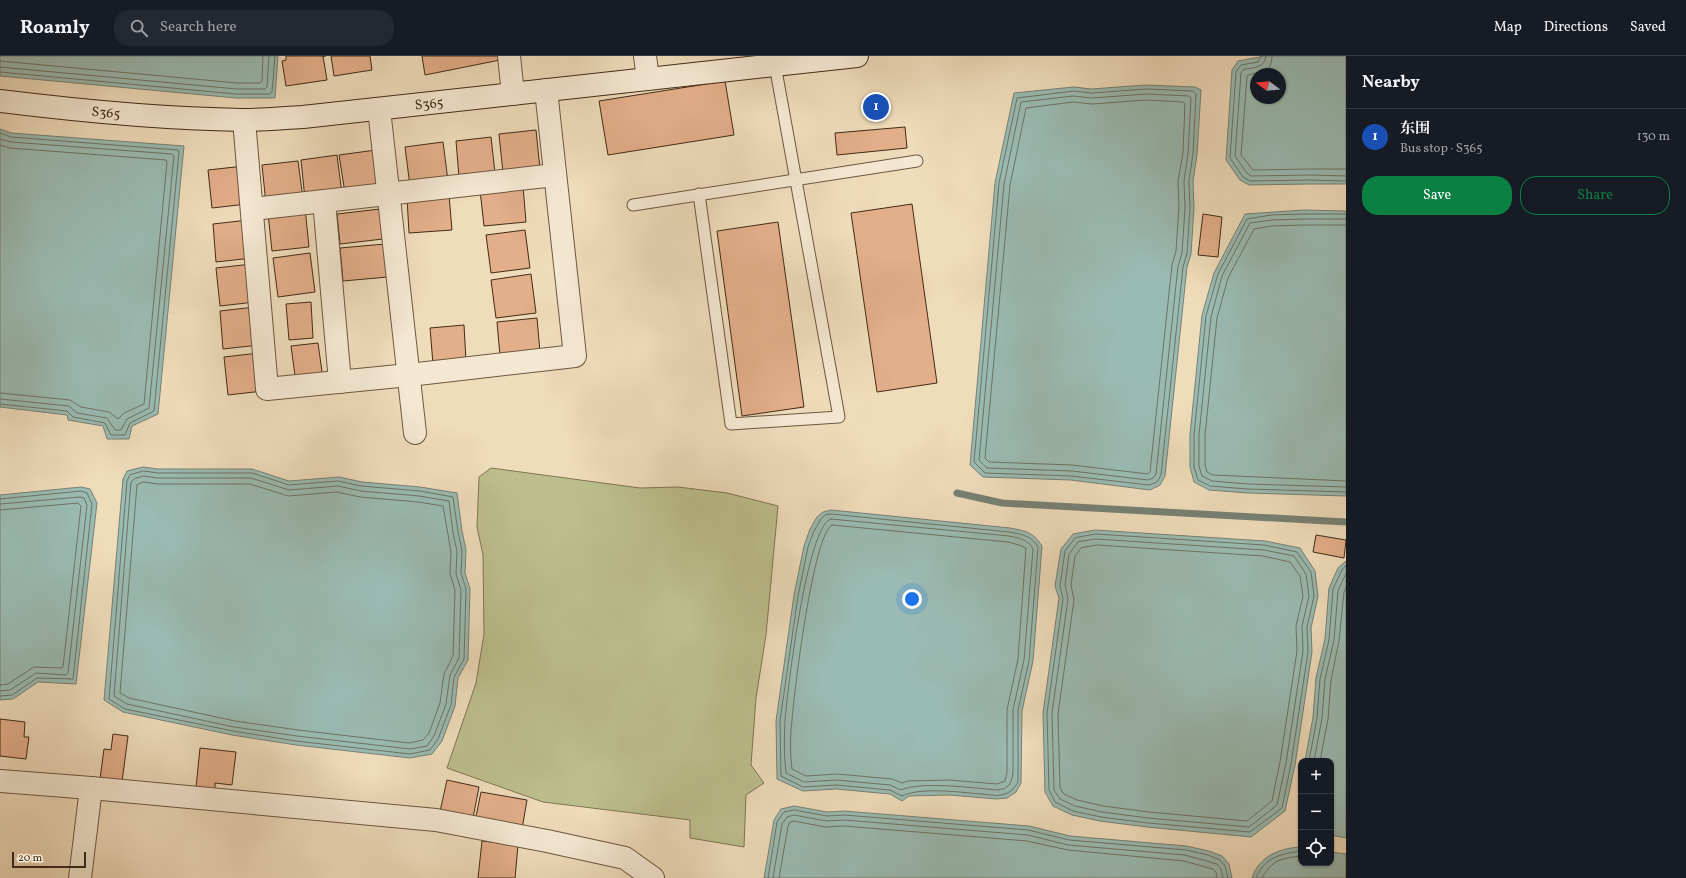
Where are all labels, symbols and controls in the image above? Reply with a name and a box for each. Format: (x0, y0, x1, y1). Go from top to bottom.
search box (114, 10, 394, 46)
text: Roamly (20, 15, 90, 41)
icon: search (128, 17, 150, 39)
text: Search here (160, 17, 237, 38)
text: Map (1494, 18, 1522, 37)
text: Directions (1544, 18, 1608, 37)
text: Saved (1630, 18, 1666, 37)
north arrow (1250, 68, 1286, 104)
text: Nearby (1362, 71, 1420, 94)
pin: 1 (863, 92, 889, 122)
street label: S365 (414, 94, 444, 115)
street label: S365 (91, 103, 121, 124)
text: 东围 (1400, 119, 1430, 140)
text: 1 (1372, 128, 1378, 146)
text: 130 m (1637, 128, 1670, 146)
text: Bus stop · S365 (1400, 140, 1482, 158)
button: Save (1362, 176, 1512, 215)
button: Share (1520, 176, 1670, 215)
your location (902, 589, 922, 609)
map controls (1298, 758, 1334, 866)
button: + (1298, 758, 1334, 794)
button: − (1298, 794, 1334, 830)
button: locate (1298, 830, 1334, 866)
scale bar (12, 850, 86, 869)
text: 20 m (18, 851, 42, 866)

